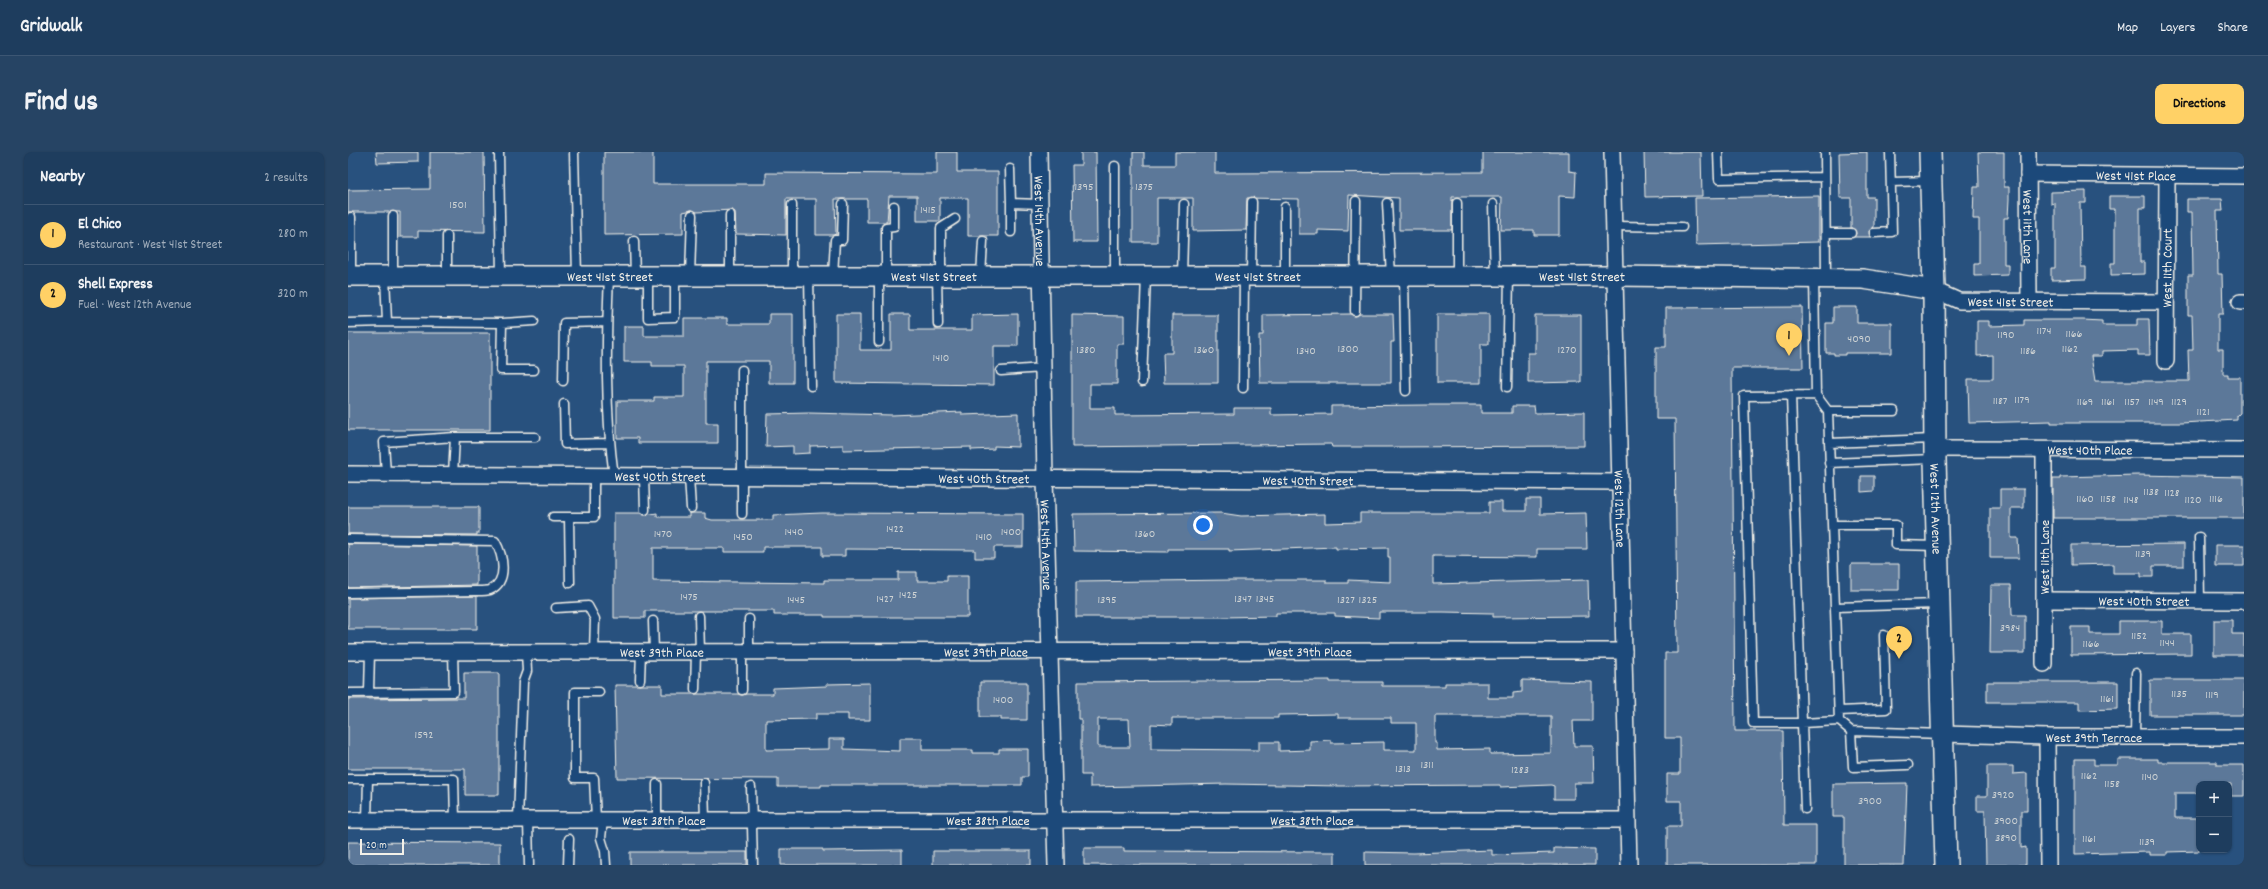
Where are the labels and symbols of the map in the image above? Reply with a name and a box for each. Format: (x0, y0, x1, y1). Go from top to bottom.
street label: West 41st Place (2096, 167, 2176, 187)
street label: West 14th Avenue (1027, 176, 1049, 266)
house number: 1395 (1074, 179, 1094, 196)
house number: 1375 (1135, 179, 1153, 196)
street label: West 11th Lane (2016, 190, 2037, 264)
house number: 1501 (449, 197, 467, 214)
house number: 1415 (920, 202, 936, 219)
street label: West 11th Court (2158, 228, 2179, 308)
street label: West 41st Street (567, 268, 653, 288)
street label: West 41st Street (891, 268, 977, 288)
street label: West 41st Street (1215, 268, 1301, 288)
street label: West 41st Street (1539, 268, 1625, 288)
street label: West 41st Street (1968, 293, 2054, 313)
pin: 1 (1776, 323, 1802, 356)
house number: 1174 (2037, 323, 2051, 340)
house number: 1166 (2065, 326, 2083, 343)
house number: 1190 (1997, 327, 2015, 344)
house number: 4090 (1847, 331, 1871, 348)
house number: 1300 (1337, 341, 1359, 358)
house number: 1162 (2062, 341, 2078, 358)
house number: 1380 (1076, 342, 1096, 359)
house number: 1360 (1194, 342, 1214, 359)
house number: 1270 (1557, 342, 1577, 359)
house number: 1340 (1296, 343, 1316, 360)
house number: 1186 (2020, 343, 2036, 360)
house number: 1410 (933, 350, 949, 367)
house number: 1179 (2014, 392, 2030, 409)
house number: 1187 (1993, 393, 2008, 410)
house number: 1169 (2077, 394, 2093, 411)
house number: 1161 (2101, 394, 2115, 411)
house number: 1157 (2124, 394, 2140, 411)
house number: 1149 (2148, 394, 2164, 411)
house number: 1129 (2171, 394, 2187, 411)
house number: 1121 (2196, 404, 2210, 421)
street label: West 40th Place (2048, 441, 2132, 462)
street label: West 12th Avenue (1923, 463, 1946, 555)
street label: West 40th Street (614, 468, 705, 488)
street label: West 40th Street (938, 470, 1029, 490)
street label: West 12th Lane (1608, 470, 1629, 548)
street label: West 40th Street (1262, 472, 1353, 492)
house number: 1138 (2143, 484, 2159, 501)
house number: 1128 (2164, 485, 2180, 502)
house number: 1160 (2076, 491, 2094, 508)
house number: 1158 (2100, 491, 2116, 508)
house number: 1116 (2209, 491, 2223, 508)
house number: 1148 (2123, 492, 2139, 509)
house number: 1120 (2184, 492, 2202, 509)
street label: West 14th Avenue (1034, 499, 1056, 591)
your location (1193, 515, 1213, 535)
street label: West 11th Lane (2036, 520, 2056, 594)
house number: 1422 (886, 521, 904, 538)
house number: 1440 (784, 524, 804, 541)
house number: 1400 (1001, 524, 1021, 541)
house number: 1470 (654, 526, 672, 543)
house number: 1360 (1135, 526, 1155, 543)
house number: 1450 (733, 529, 753, 546)
house number: 1410 (976, 529, 992, 546)
house number: 1139 (2135, 546, 2151, 563)
house number: 1425 (899, 587, 917, 604)
house number: 1475 (680, 589, 698, 606)
house number: 1427 (876, 591, 894, 608)
house number: 1347 (1234, 591, 1252, 608)
house number: 1345 (1256, 591, 1274, 608)
house number: 1445 (787, 592, 805, 609)
house number: 1395 (1097, 592, 1117, 609)
house number: 1327 (1337, 592, 1355, 609)
house number: 1325 (1359, 592, 1377, 609)
street label: West 40th Street (2099, 592, 2189, 613)
house number: 3984 (2000, 620, 2020, 637)
pin: 2 (1886, 626, 1912, 659)
house number: 1152 (2131, 628, 2147, 645)
house number: 1144 (2159, 635, 2175, 652)
house number: 1166 (2082, 636, 2100, 653)
street label: West 39th Place (944, 643, 1028, 664)
street label: West 39th Place (1268, 643, 1352, 663)
street label: West 39th Place (620, 644, 704, 664)
house number: 1135 (2171, 686, 2187, 703)
house number: 1119 (2205, 687, 2219, 704)
house number: 1161 (2100, 691, 2114, 708)
house number: 1400 (993, 692, 1013, 709)
house number: 1592 (415, 727, 433, 744)
street label: West 39th Terrace (2046, 729, 2142, 749)
house number: 1311 (1420, 757, 1434, 774)
house number: 1313 (1395, 761, 1411, 778)
house number: 1283 (1511, 762, 1529, 779)
house number: 1162 (2081, 768, 2097, 785)
house number: 1140 (2142, 769, 2158, 786)
house number: 1158 (2104, 776, 2120, 793)
house number: 3920 (1992, 787, 2014, 804)
house number: 3900 (1858, 793, 1882, 810)
street label: West 38th Place (622, 812, 706, 832)
street label: West 38th Place (946, 812, 1030, 832)
street label: West 38th Place (1270, 812, 1354, 832)
house number: 3900 (1994, 813, 2018, 830)
house number: 3890 (1995, 830, 2017, 847)
house number: 1161 (2082, 831, 2096, 848)
house number: 1139 (2139, 834, 2155, 851)
scale bar (360, 837, 404, 856)

